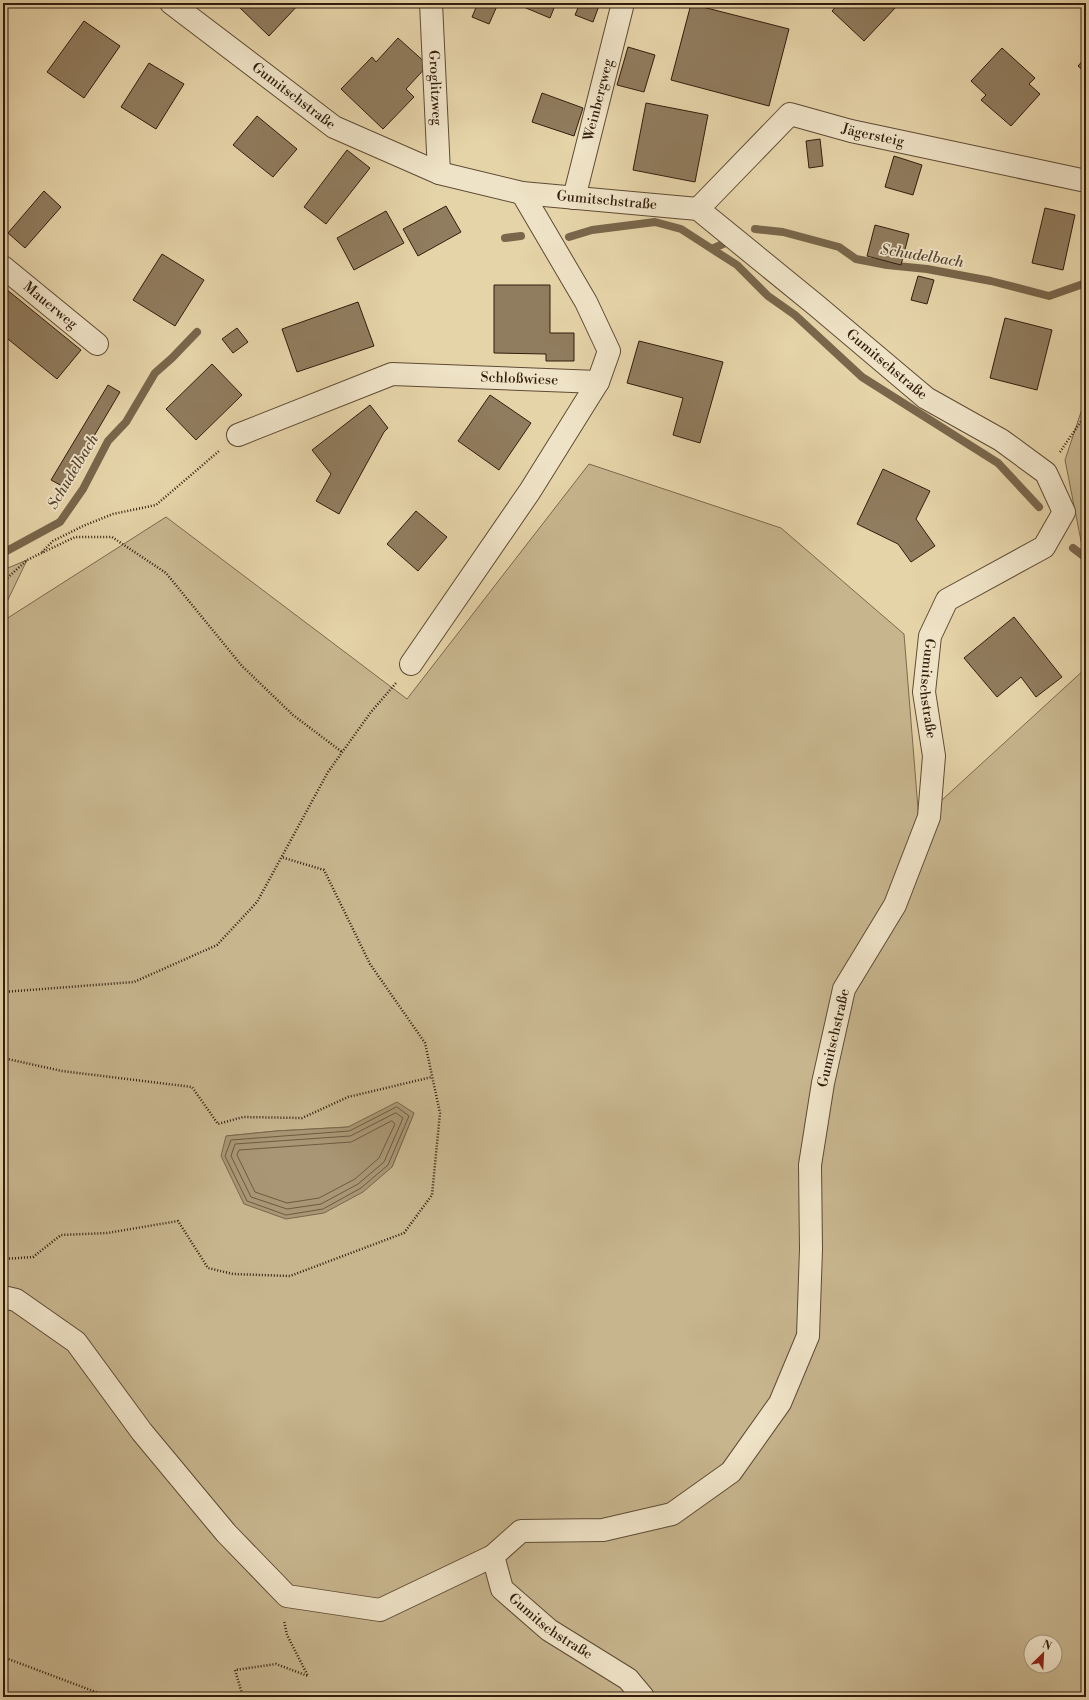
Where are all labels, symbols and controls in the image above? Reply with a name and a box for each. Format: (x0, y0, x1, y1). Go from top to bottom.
street label: Groglitzweg (424, 50, 446, 127)
street label: Weinbergweg (579, 56, 618, 144)
street label: Gumitschstraße (248, 59, 339, 134)
street label: Jägersteig (839, 120, 907, 151)
street label: Gumitschstraße (556, 187, 658, 214)
water label: Schudelbach (879, 240, 966, 272)
street label: Mauerweg (19, 278, 82, 334)
street label: Gumitschstraße (842, 325, 931, 404)
street label: Schloßwiese (480, 368, 558, 389)
water label: Schudelbach (43, 431, 103, 513)
street label: Gumitschstraße (915, 638, 940, 740)
street label: Gumitschstraße (814, 987, 854, 1089)
street label: Gumitschstraße (504, 1589, 596, 1664)
north arrow (1023, 1634, 1063, 1674)
text: N (1040, 1638, 1054, 1654)

